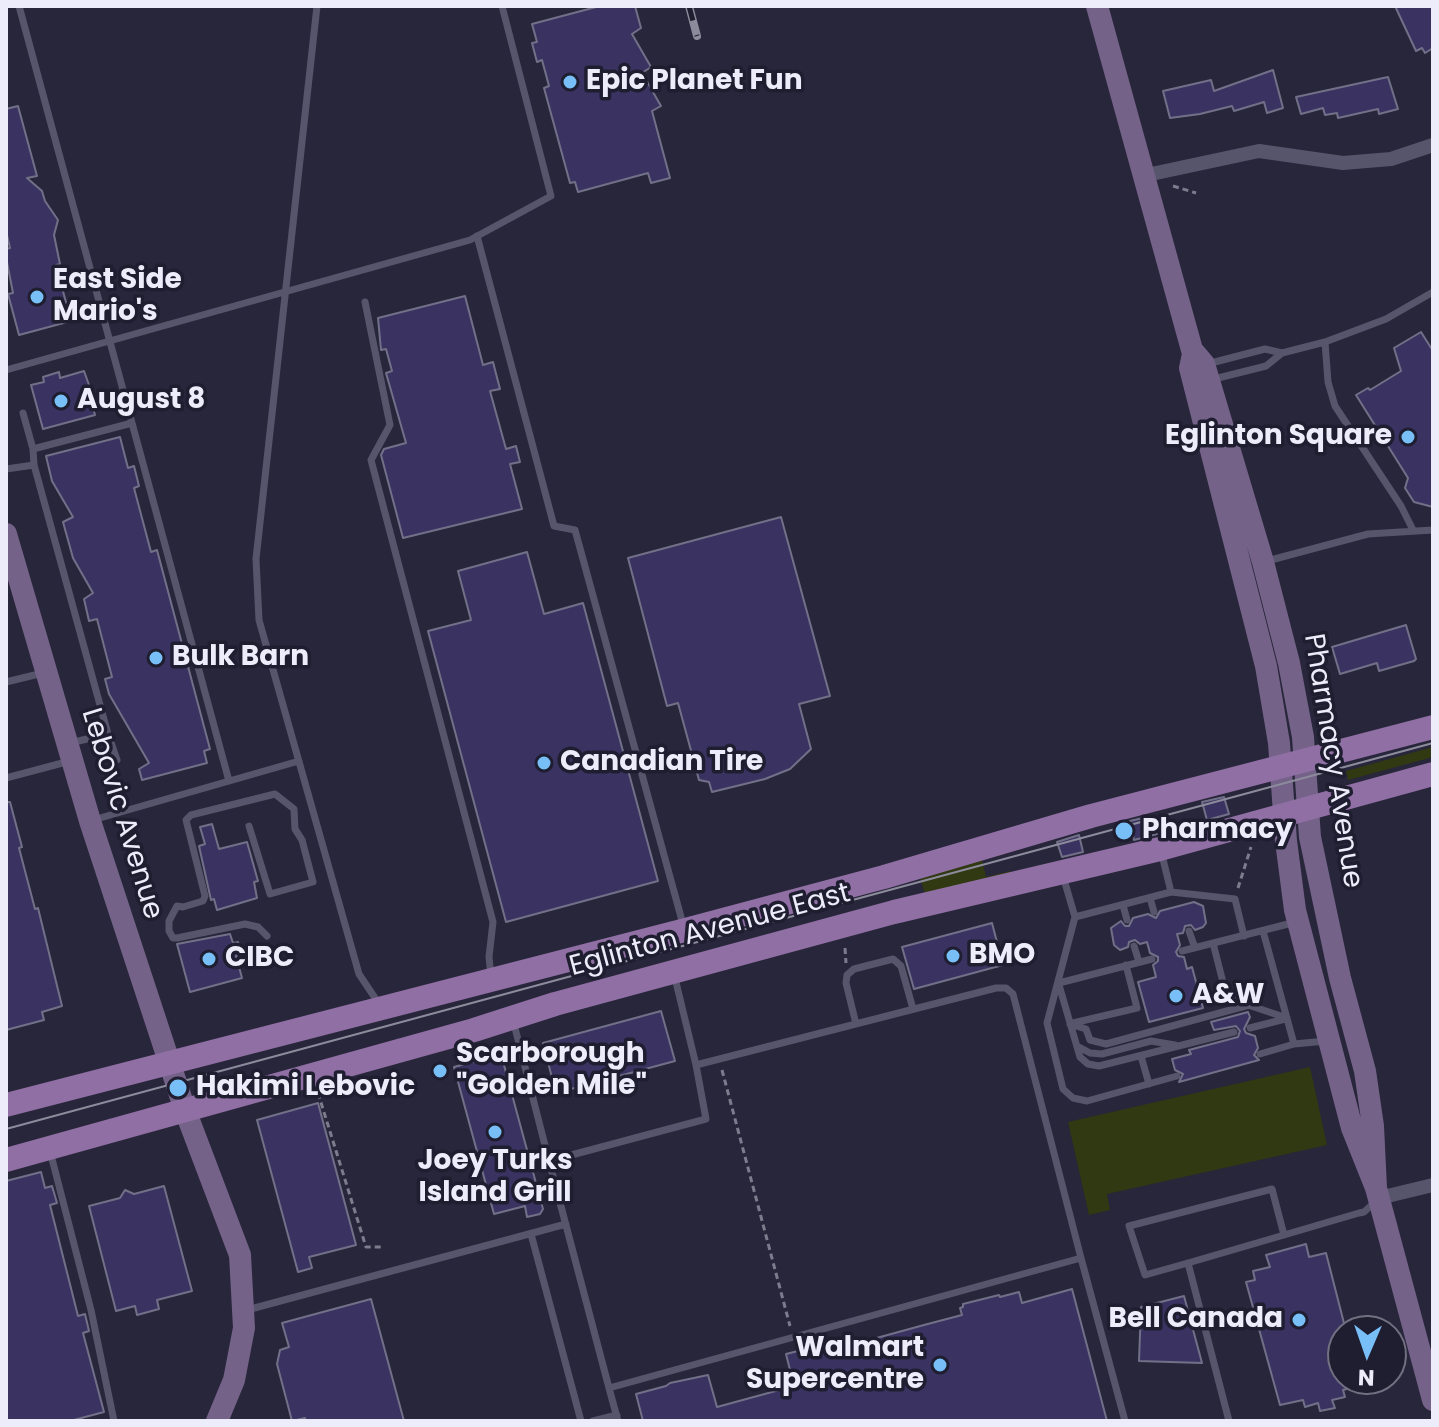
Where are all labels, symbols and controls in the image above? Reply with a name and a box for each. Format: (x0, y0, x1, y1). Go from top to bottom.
place label: Epic Planet Fun (586, 65, 803, 99)
marker: Epic Planet Fun (561, 73, 579, 91)
place label: East Side Mario's (53, 264, 182, 330)
marker: East Side Mario's (28, 288, 46, 306)
place label: August 8 (77, 384, 205, 418)
marker: August 8 (52, 392, 70, 410)
place label: Eglinton Square (1165, 420, 1392, 454)
marker: Eglinton Square (1399, 428, 1417, 446)
street label: Pharmacy Avenue (1295, 632, 1369, 890)
place label: Bulk Barn (172, 641, 309, 675)
marker: Bulk Barn (147, 649, 165, 667)
street label: Lebovic Avenue (73, 705, 169, 923)
place label: Canadian Tire (560, 746, 763, 780)
marker: Canadian Tire (535, 754, 553, 772)
place label: Pharmacy (1142, 814, 1293, 848)
marker: Pharmacy (1113, 820, 1135, 842)
street label: Eglinton Avenue East (566, 877, 854, 985)
place label: BMO (969, 939, 1035, 973)
place label: CIBC (225, 942, 294, 976)
marker: BMO (944, 947, 962, 965)
marker: CIBC (200, 950, 218, 968)
place label: A&W (1192, 979, 1264, 1013)
marker: A&W (1167, 987, 1185, 1005)
place label: Scarborough "Golden Mile" (456, 1038, 647, 1104)
marker: Scarborough "Golden Mile" (431, 1062, 449, 1080)
place label: Hakimi Lebovic (196, 1071, 415, 1105)
marker: Hakimi Lebovic (167, 1077, 189, 1099)
marker: Joey Turks Island Grill (486, 1123, 504, 1141)
place label: Joey Turks Island Grill (417, 1145, 573, 1211)
place label: Bell Canada (1109, 1303, 1283, 1337)
marker: Bell Canada (1290, 1311, 1308, 1329)
north arrow (1327, 1315, 1407, 1395)
place label: Walmart Supercentre (746, 1332, 924, 1398)
marker: Walmart Supercentre (931, 1356, 949, 1374)
text: N (1357, 1362, 1375, 1393)

